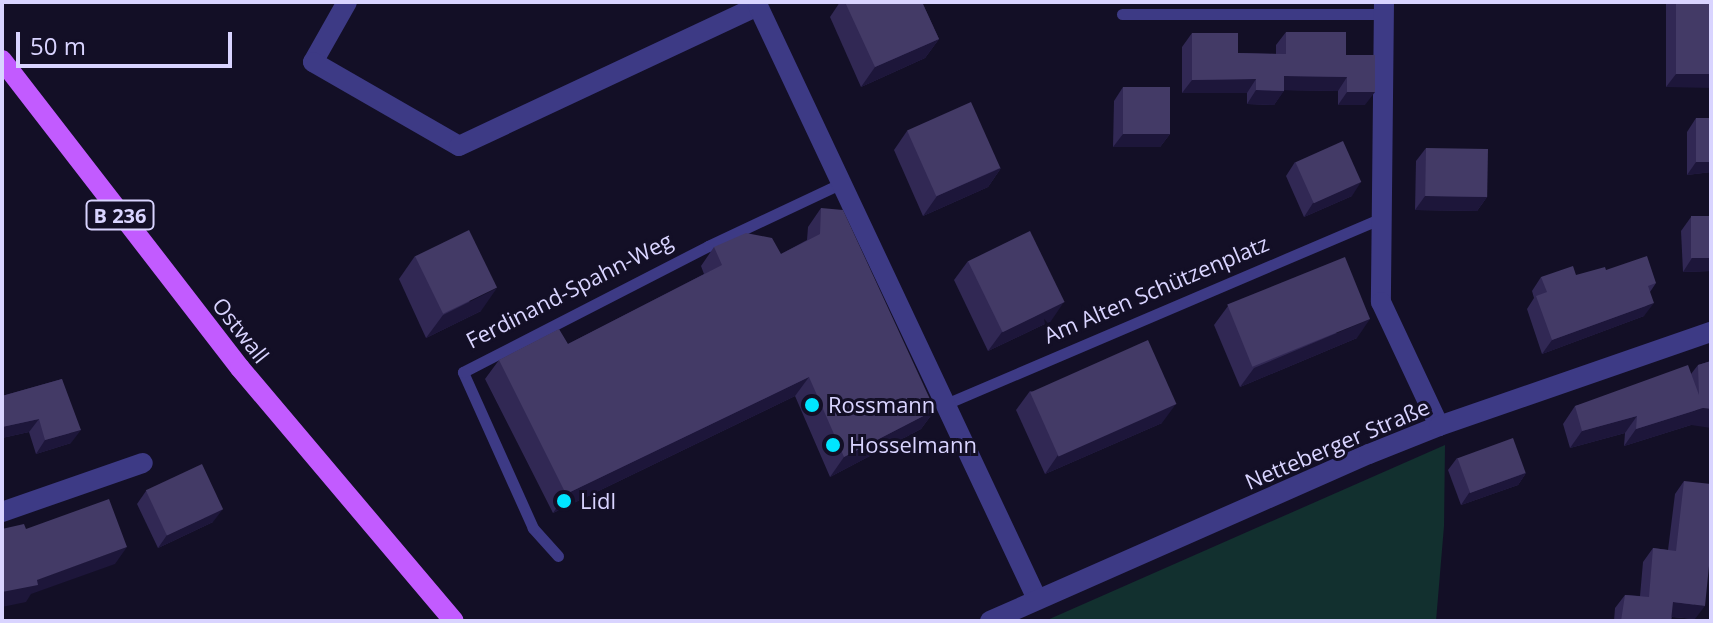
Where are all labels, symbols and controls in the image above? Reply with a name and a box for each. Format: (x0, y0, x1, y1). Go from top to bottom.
scale bar (20, 16, 236, 66)
text: 50 m (30, 29, 86, 62)
road number: B 236 (84, 199, 156, 231)
street label: Ferdinand-Spahn-Weg (461, 227, 677, 353)
street label: Am Alten Schützenplatz (1040, 230, 1272, 348)
street label: Ostwall (207, 292, 275, 368)
place label: Rossmann (828, 392, 935, 418)
street label: Netteberger Straße (1241, 393, 1433, 495)
marker: Rossmann (803, 396, 821, 414)
place label: Hosselmann (849, 432, 977, 458)
marker: Hosselmann (824, 436, 842, 454)
place label: Lidl (580, 488, 616, 514)
marker: Lidl (555, 492, 573, 510)

